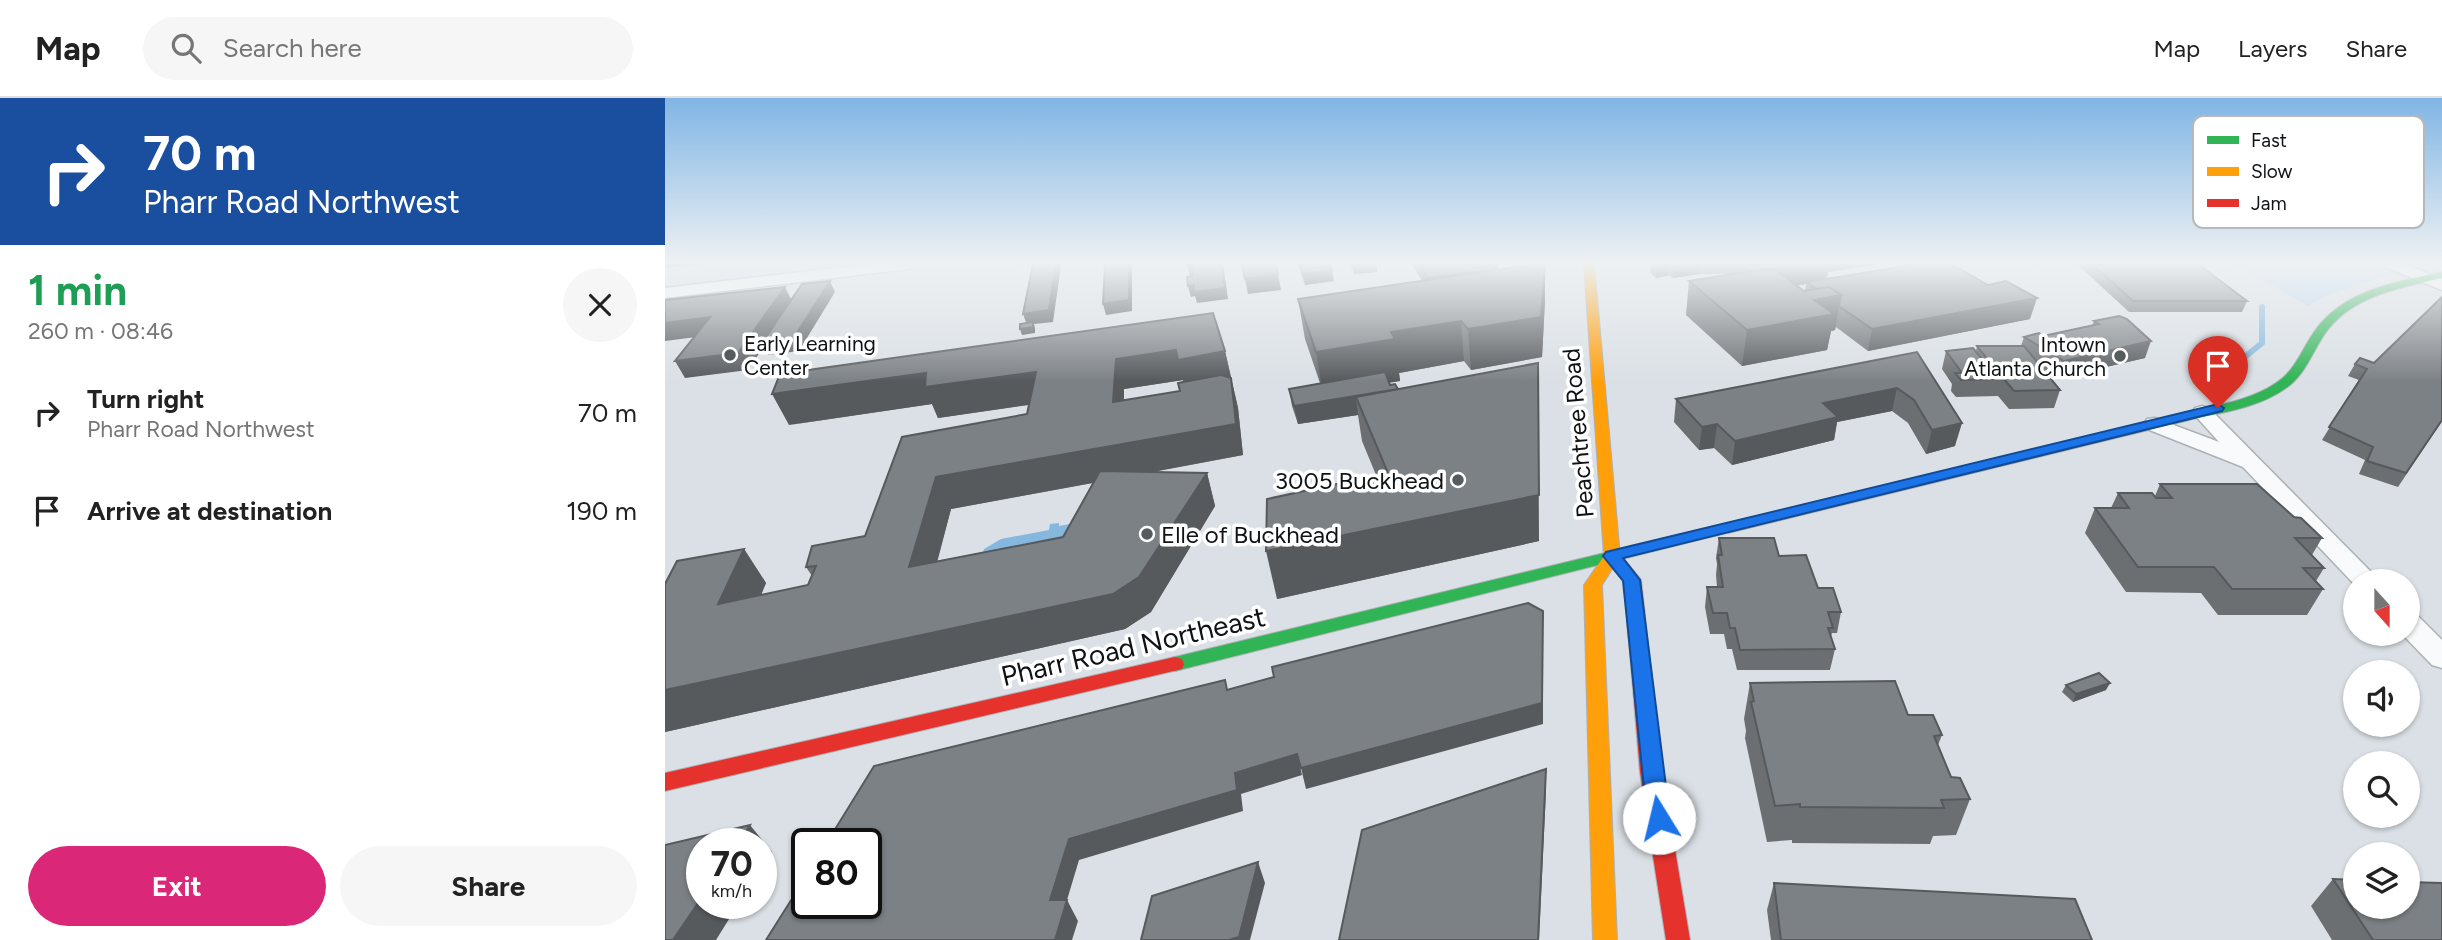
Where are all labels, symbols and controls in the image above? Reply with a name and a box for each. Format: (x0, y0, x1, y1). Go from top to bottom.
search box (143, 17, 633, 80)
text: Map (35, 29, 101, 68)
icon: search (167, 29, 205, 67)
text: Search here (223, 32, 362, 64)
text: Map (2153, 34, 2200, 63)
text: Layers (2238, 34, 2307, 63)
text: Share (2345, 34, 2407, 63)
legend (2193, 116, 2424, 228)
text: 70 m (143, 123, 256, 182)
icon: right (28, 126, 119, 217)
text: Fast (2251, 129, 2287, 152)
text: Slow (2251, 160, 2293, 183)
text: Pharr Road Northwest (143, 183, 460, 221)
text: Jam (2251, 192, 2287, 215)
text: 1 min (28, 265, 127, 316)
button: close (563, 268, 637, 342)
text: 260 m · 08:46 (28, 317, 173, 345)
place label: Early Learning Center (744, 331, 876, 380)
place label: Intown Atlanta Church (1964, 332, 2106, 381)
pin (2188, 336, 2248, 408)
marker: Early Learning Center (722, 347, 738, 363)
street label: Peachtree Road (1556, 347, 1600, 519)
icon: arrive (2199, 347, 2237, 385)
marker: Intown Atlanta Church (2112, 348, 2128, 364)
text: Turn right (87, 383, 204, 415)
icon: right (28, 394, 66, 432)
text: 70 m (578, 397, 637, 429)
text: Pharr Road Northwest (87, 415, 315, 443)
place label: 3005 Buckhead (1275, 466, 1444, 495)
marker: 3005 Buckhead (1450, 472, 1466, 488)
icon: arrive (28, 492, 66, 530)
text: Arrive at destination (87, 495, 332, 527)
text: 190 m (566, 495, 637, 527)
place label: Elle of Buckhead (1161, 520, 1339, 549)
marker: Elle of Buckhead (1139, 526, 1155, 542)
north arrow (2343, 569, 2420, 646)
map controls (2343, 569, 2420, 919)
street label: Pharr Road Northeast (998, 599, 1268, 693)
button: sound (2343, 660, 2420, 737)
button: search (2343, 751, 2420, 828)
position arrow (1622, 781, 1696, 855)
speed limit sign: 80 (791, 828, 882, 919)
button: layers (2343, 842, 2420, 919)
text: 70 (710, 843, 753, 885)
button: Exit (28, 846, 326, 926)
button: Share (340, 846, 637, 926)
text: km/h (711, 880, 752, 902)

